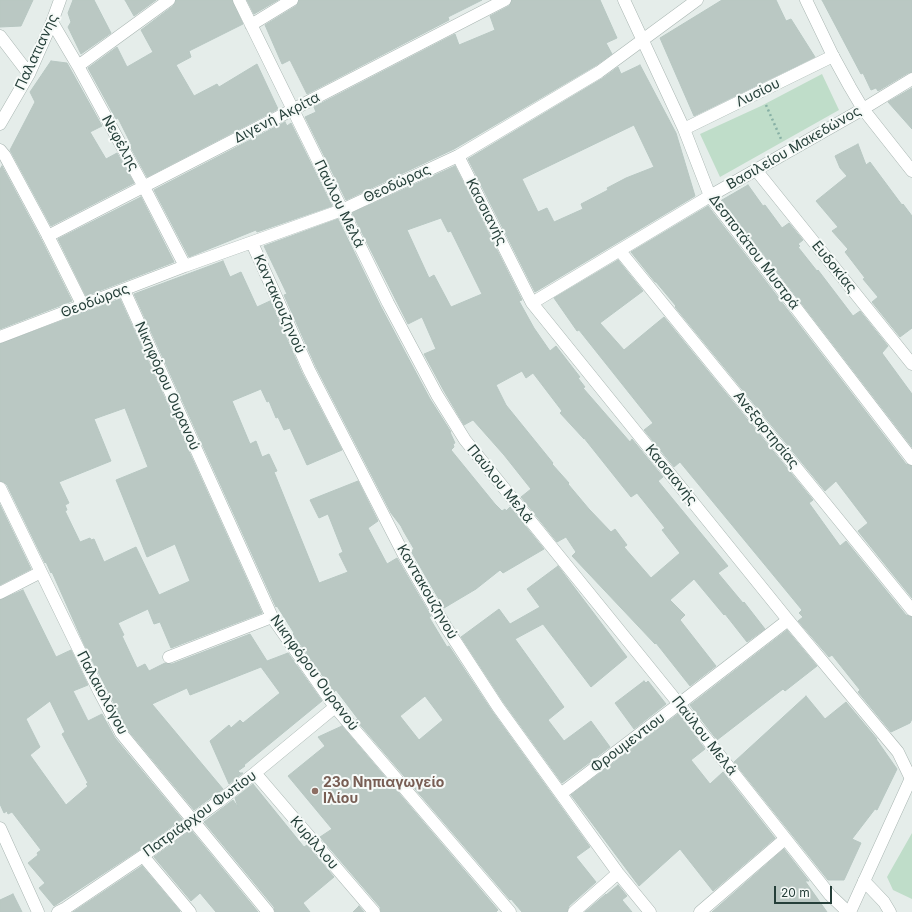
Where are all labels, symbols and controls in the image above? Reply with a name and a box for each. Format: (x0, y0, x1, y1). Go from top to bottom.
street label: Παλατιανης (12, 11, 62, 93)
street label: Λυσίου (733, 75, 783, 111)
street label: Διγενή Ακρίτα (231, 89, 323, 147)
street label: Βασιλείου Μακεδώνος (724, 103, 864, 193)
street label: Νεφέλης (98, 112, 142, 174)
street label: Παύλου Μελά (310, 157, 368, 251)
street label: Θεοδώρας (361, 161, 433, 207)
street label: Κασσιανής (462, 176, 510, 248)
street label: Δεσποτάτου Μυστρά (705, 191, 803, 313)
street label: Ευδοκίας (808, 238, 860, 296)
street label: Καντακουζηνού (250, 252, 308, 356)
street label: Θεοδώρας (58, 280, 132, 322)
street label: Νικηφόρου Ουρανού (131, 319, 203, 453)
street label: Ανεξαρτησίας (730, 388, 802, 472)
street label: Παύλου Μελά (463, 441, 537, 527)
street label: Κασσιανής (641, 441, 701, 509)
street label: Καντακουζηνού (393, 542, 461, 642)
street label: Νικηφόρου Ουρανού (266, 612, 362, 734)
street label: Παλαιολόγου (73, 648, 131, 738)
street label: Παύλου Μελά (668, 693, 740, 779)
street label: Φρουμεντιου (587, 710, 669, 776)
street label: Πατριάρχου Φωτίου (140, 767, 260, 861)
place label: 23ο Νηπιαγωγείο Ιλίου (323, 775, 444, 808)
marker: 23ο Νηπιαγωγείο Ιλίου (310, 786, 320, 796)
street label: Κυρίλλου (286, 813, 342, 873)
scale bar (776, 878, 834, 904)
text: 20 m (781, 885, 810, 900)

